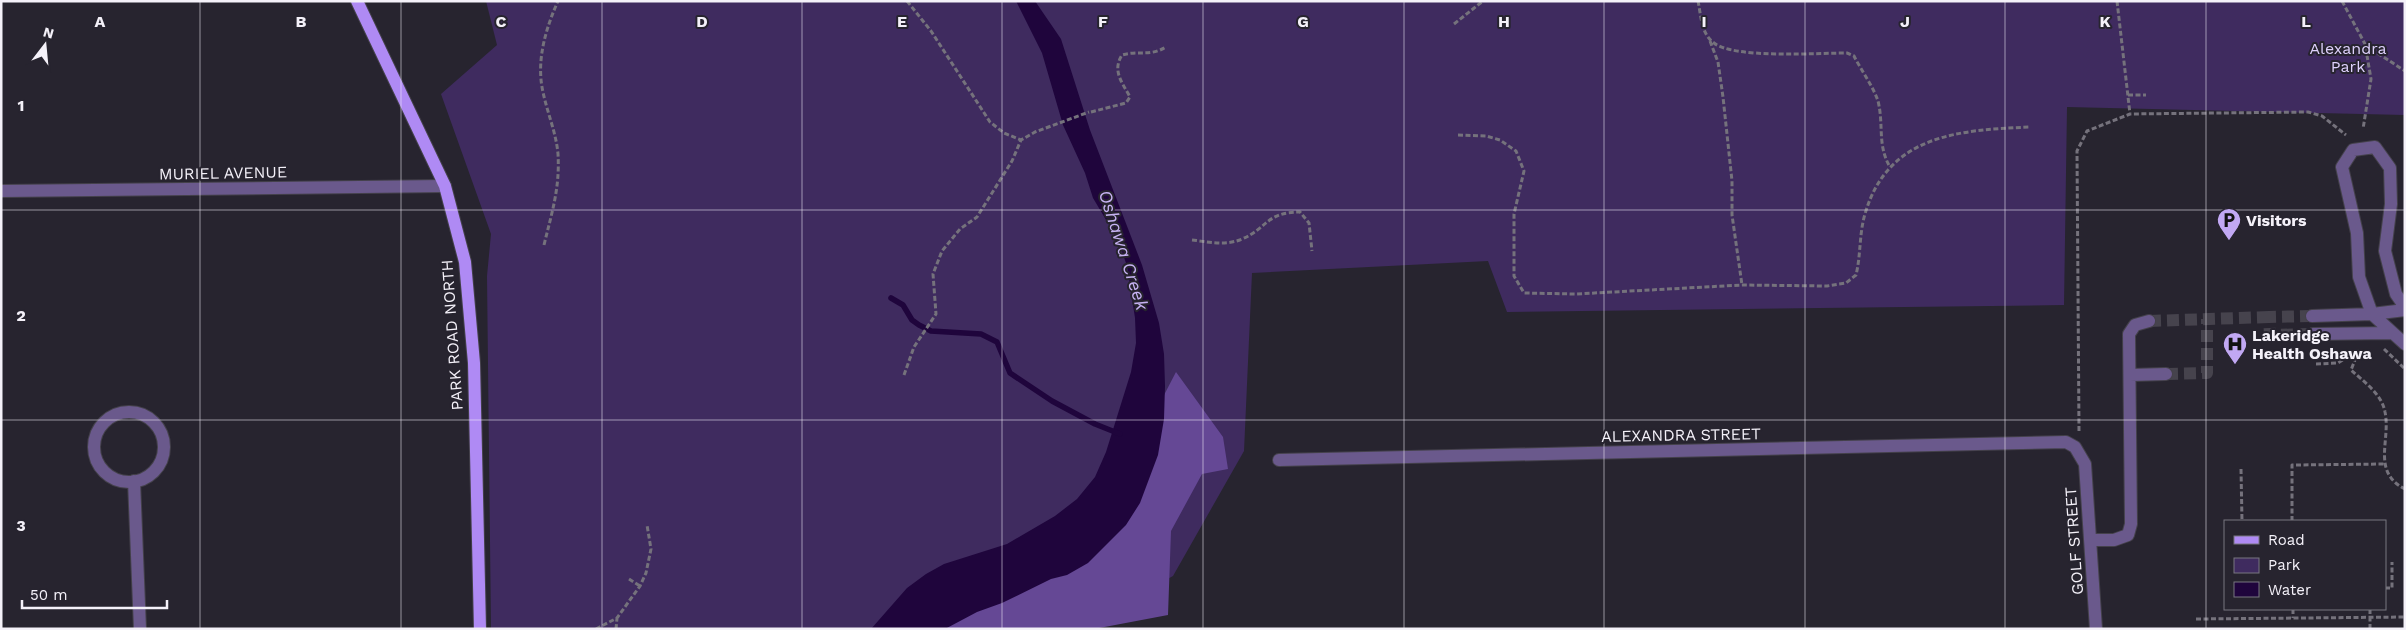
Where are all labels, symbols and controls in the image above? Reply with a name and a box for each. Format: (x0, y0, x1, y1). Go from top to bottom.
text: A (95, 12, 106, 31)
text: B (296, 12, 307, 31)
text: C (496, 12, 507, 31)
text: D (696, 12, 708, 31)
text: E (897, 12, 907, 31)
text: F (1098, 12, 1108, 31)
text: G (1297, 12, 1309, 31)
text: H (1498, 12, 1510, 31)
text: I (1701, 12, 1707, 31)
text: J (1900, 12, 1910, 31)
text: K (2099, 12, 2111, 31)
text: L (2301, 12, 2311, 31)
north arrow (20, 20, 70, 70)
text: N (41, 23, 56, 42)
park label: Alexandra Park (2309, 39, 2387, 76)
text: 1 (18, 96, 24, 115)
street label: MURIEL AVENUE (159, 162, 287, 184)
water label: Oshawa Creek (1095, 187, 1154, 314)
parking icon: Visitors (2216, 207, 2242, 241)
place label: Visitors (2246, 211, 2307, 230)
street label: PARK ROAD NORTH (437, 259, 467, 411)
text: 2 (16, 306, 26, 325)
place label: Lakeridge Health Oshawa (2252, 326, 2373, 363)
hospital icon: Lakeridge Health Oshawa (2222, 331, 2248, 365)
street label: ALEXANDRA STREET (1601, 424, 1761, 446)
street label: GOLF STREET (2061, 486, 2087, 596)
text: 3 (16, 516, 26, 535)
legend (2224, 520, 2386, 610)
text: Road (2268, 531, 2305, 549)
text: Park (2268, 556, 2301, 574)
scale bar (22, 578, 168, 610)
text: Water (2268, 581, 2311, 599)
text: 50 m (30, 586, 67, 604)

